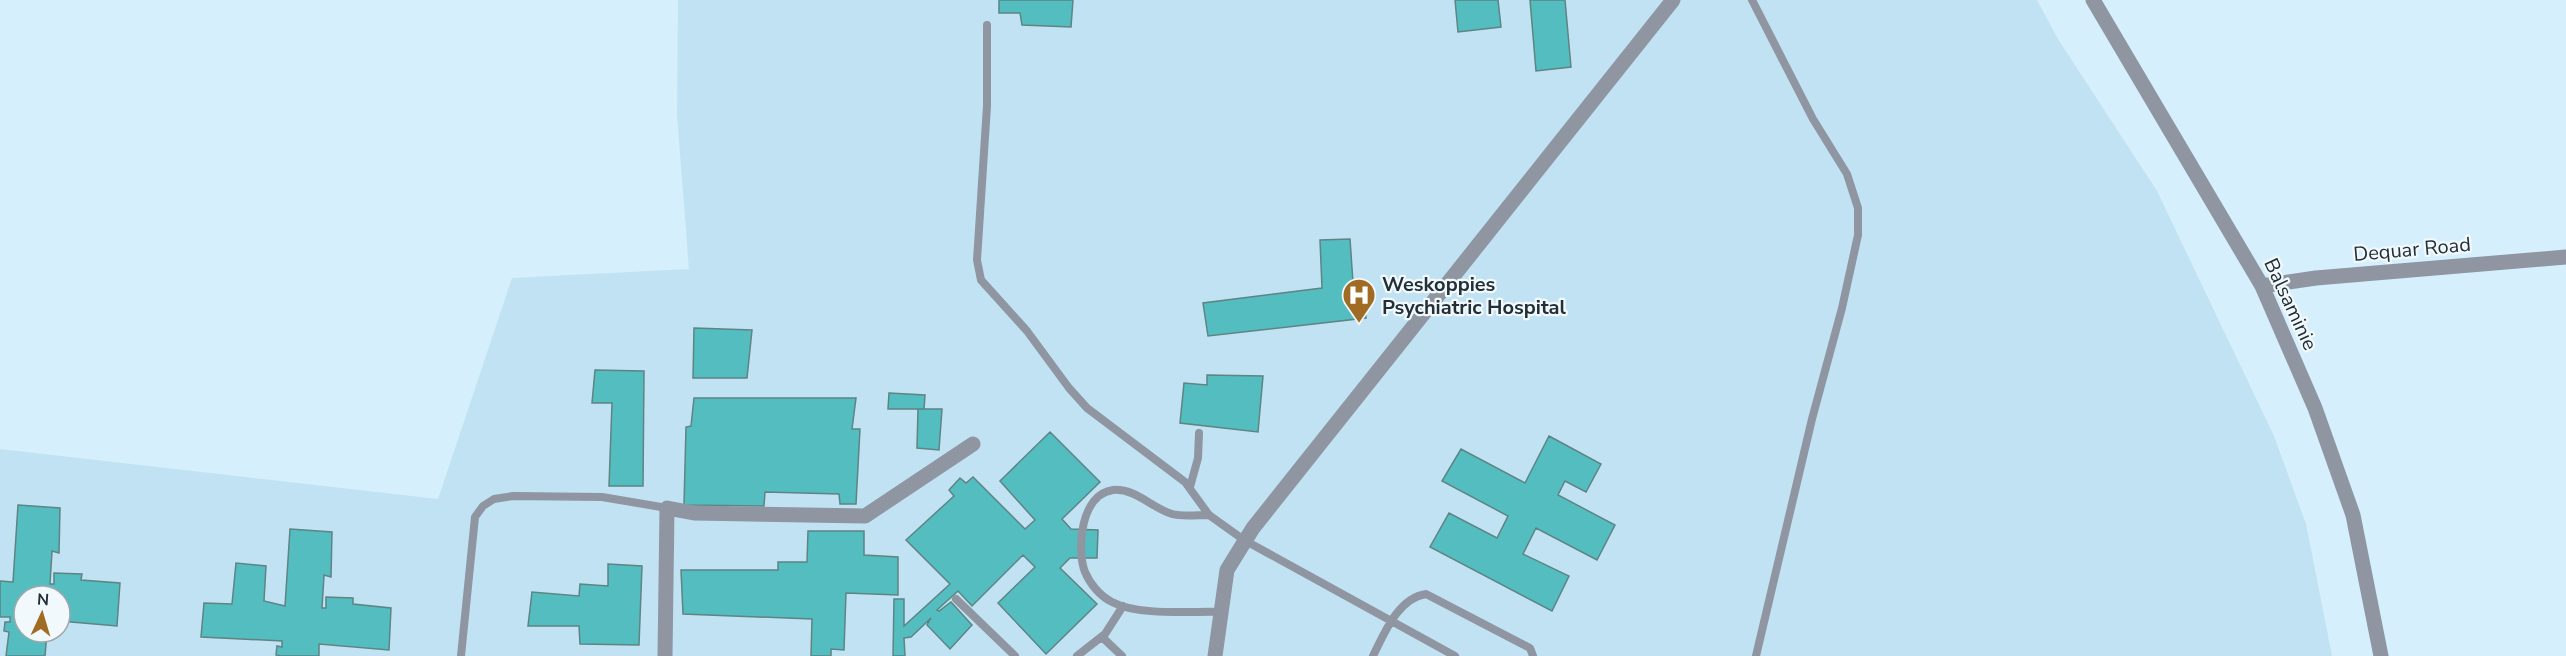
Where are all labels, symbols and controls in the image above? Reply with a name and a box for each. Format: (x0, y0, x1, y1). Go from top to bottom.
street label: Dequar Road (2352, 231, 2472, 268)
street label: Balsaminie (2257, 254, 2324, 355)
place label: Weskoppies Psychiatric Hospital (1382, 271, 1567, 321)
hospital icon: Weskoppies Psychiatric Hospital (1341, 277, 1377, 324)
north arrow (12, 584, 72, 644)
text: N (36, 589, 50, 611)

